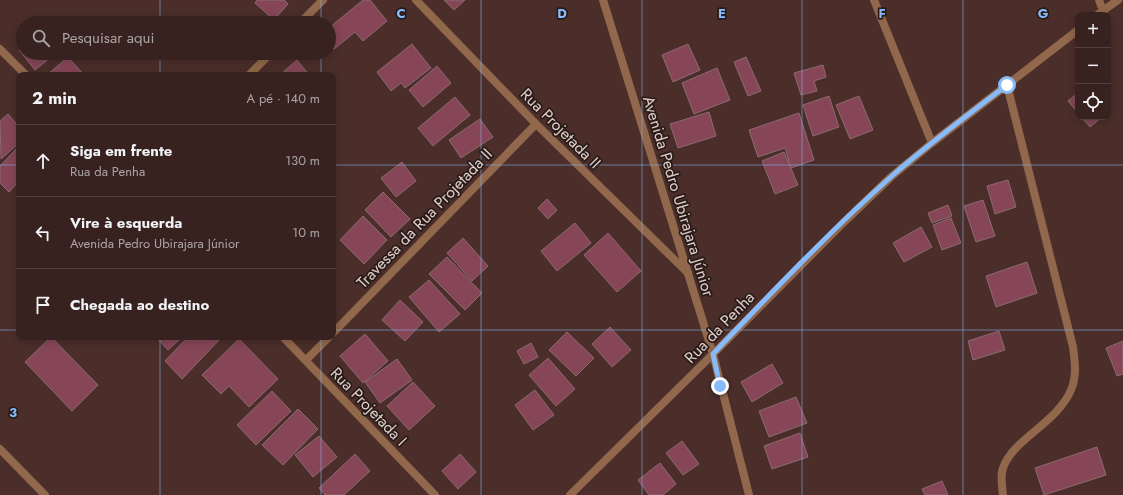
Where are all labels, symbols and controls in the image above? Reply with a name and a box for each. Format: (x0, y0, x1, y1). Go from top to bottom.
text: C (396, 4, 406, 23)
text: D (557, 4, 567, 23)
text: E (718, 4, 726, 23)
text: F (878, 4, 886, 23)
text: G (1038, 4, 1049, 23)
map controls (1075, 12, 1111, 120)
button: + (1075, 12, 1111, 48)
search box (16, 16, 336, 60)
icon: search (30, 27, 52, 49)
text: Pesquisar aqui (62, 27, 154, 49)
button: − (1075, 48, 1111, 84)
route start (998, 76, 1016, 94)
street label: Rua Projetada II (515, 83, 606, 174)
button: locate (1075, 84, 1111, 120)
text: 2 min (32, 86, 77, 110)
text: A pé · 140 m (246, 89, 320, 108)
street label: Avenida Pedro Ubirajara Júnior (637, 93, 720, 300)
text: Siga em frente (70, 140, 172, 162)
street label: Travessa da Rua Projetada II (351, 143, 498, 294)
icon: ahead (32, 150, 54, 172)
text: 130 m (285, 151, 320, 170)
text: Rua da Penha (70, 162, 145, 181)
text: Vire à esquerda (70, 212, 182, 234)
icon: left (32, 222, 54, 244)
text: 10 m (292, 223, 320, 242)
text: Avenida Pedro Ubirajara Júnior (70, 234, 239, 253)
street label: Rua da Penha (679, 286, 760, 369)
icon: arrive (32, 294, 54, 316)
text: Chegada ao destino (70, 294, 209, 316)
street label: Rua Projetada I (325, 362, 412, 451)
route end (711, 377, 729, 395)
text: 3 (9, 403, 17, 422)

